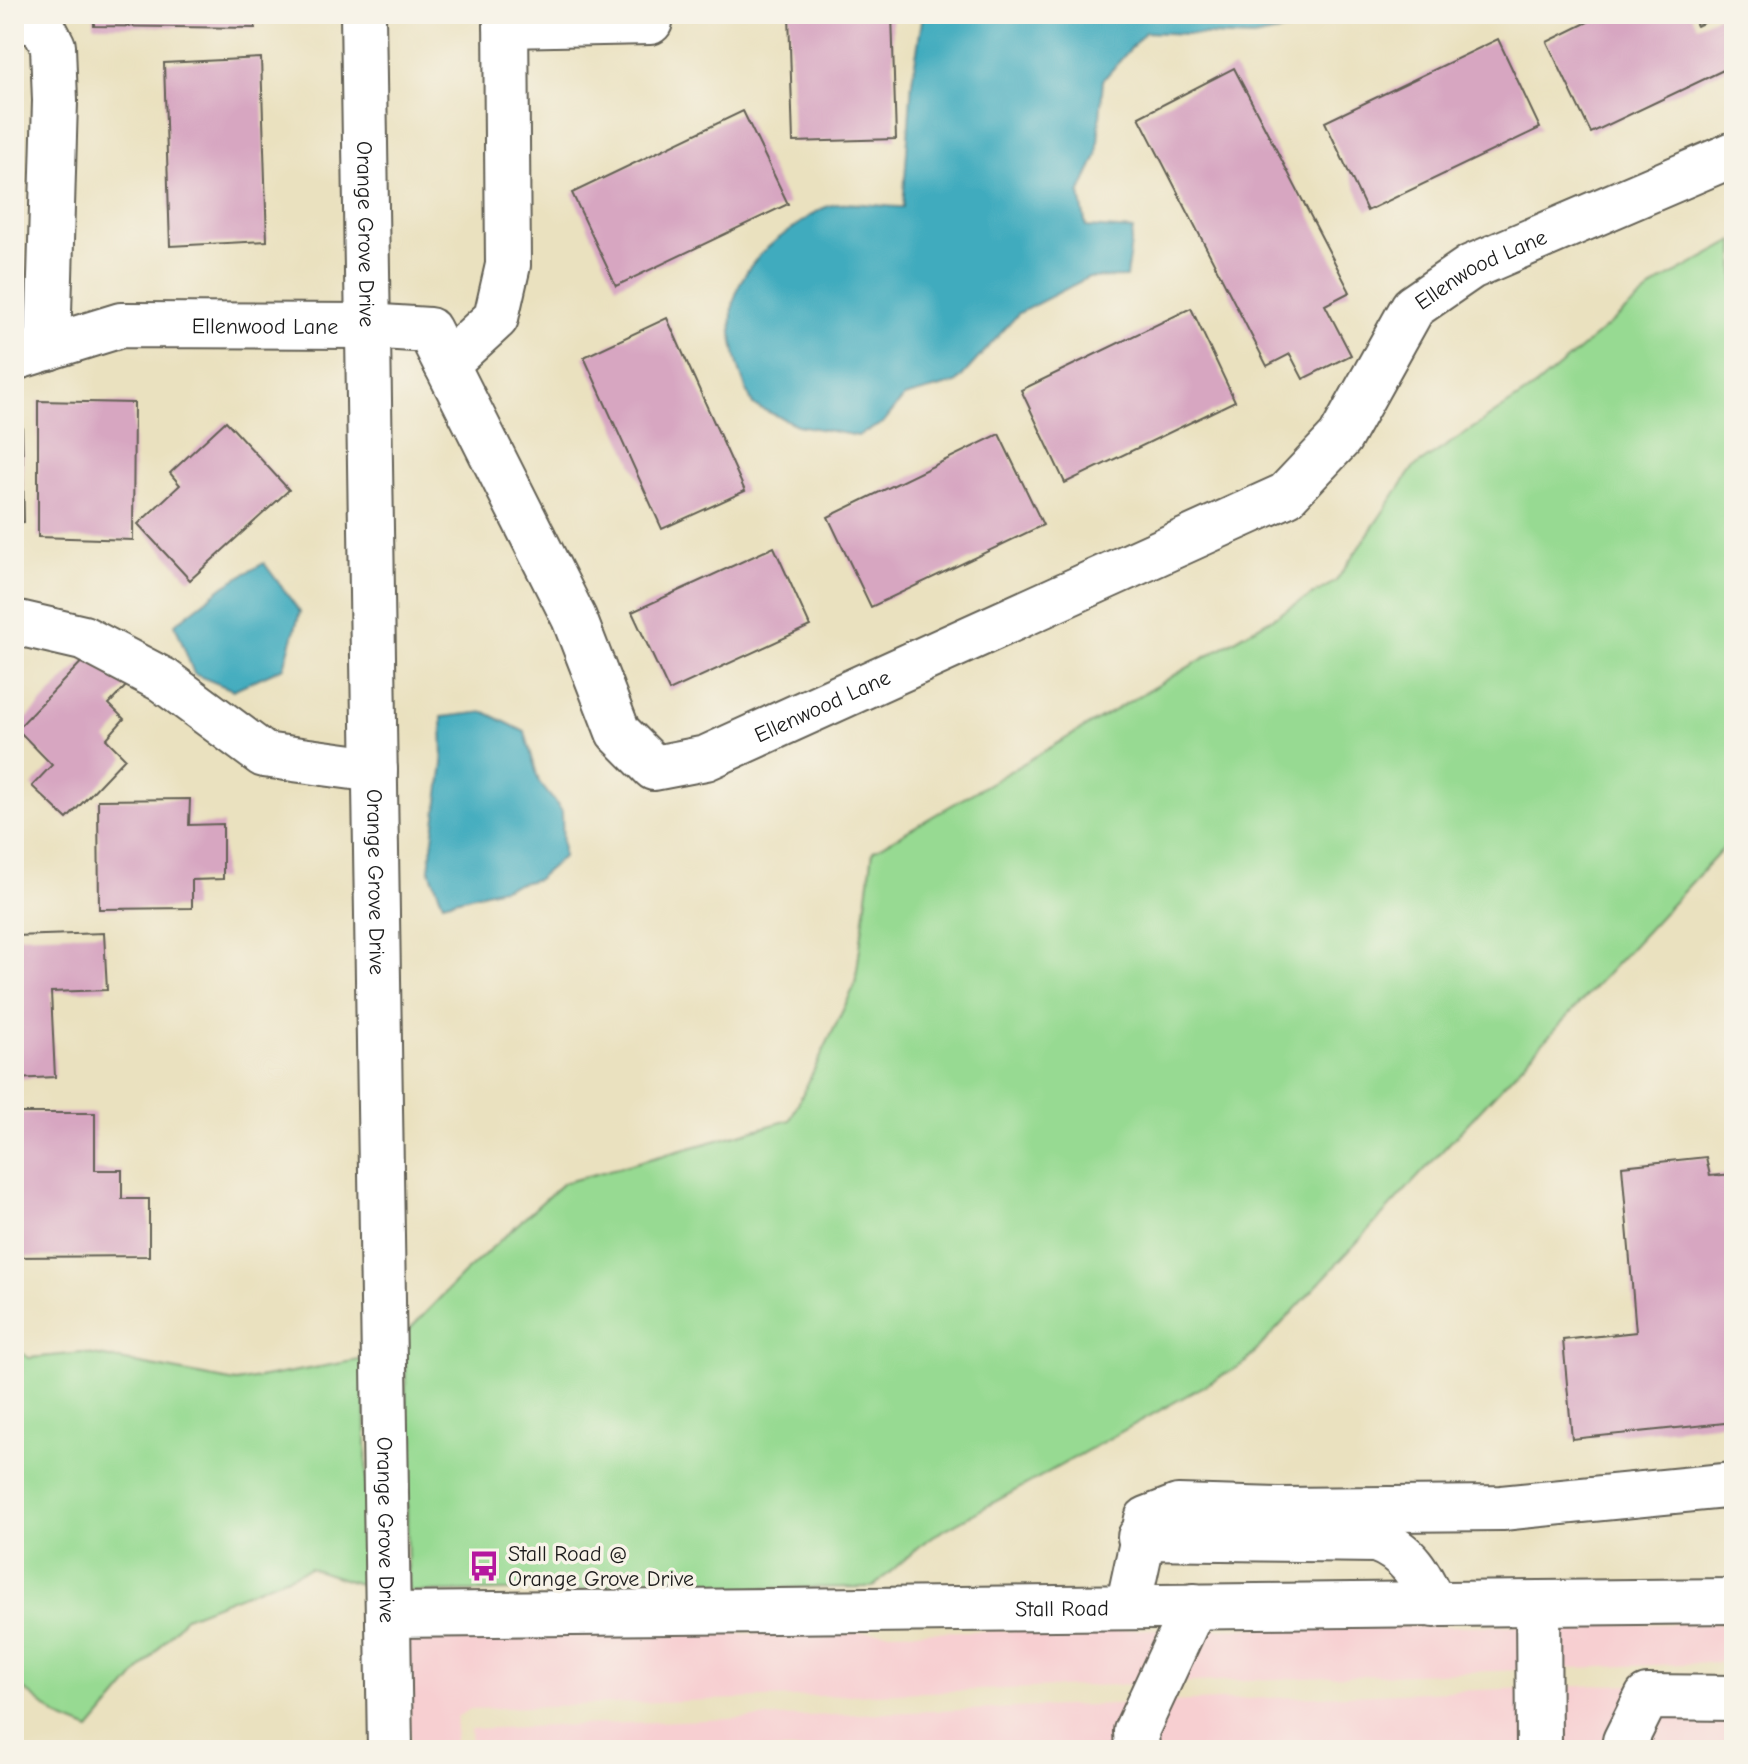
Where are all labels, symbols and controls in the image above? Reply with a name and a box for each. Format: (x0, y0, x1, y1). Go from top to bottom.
street label: Orange Grove Drive (351, 141, 380, 327)
street label: Ellenwood Lane (1410, 224, 1551, 316)
street label: Ellenwood Lane (192, 313, 338, 340)
street label: Ellenwood Lane (750, 664, 894, 748)
street label: Orange Grove Drive (361, 789, 390, 975)
street label: Orange Grove Drive (371, 1437, 400, 1623)
place label: Stall Road @ Orange Grove Drive (508, 1541, 694, 1592)
bus stop icon: Stall Road @ Orange Grove Drive (467, 1549, 501, 1583)
street label: Stall Road (1015, 1596, 1109, 1622)

